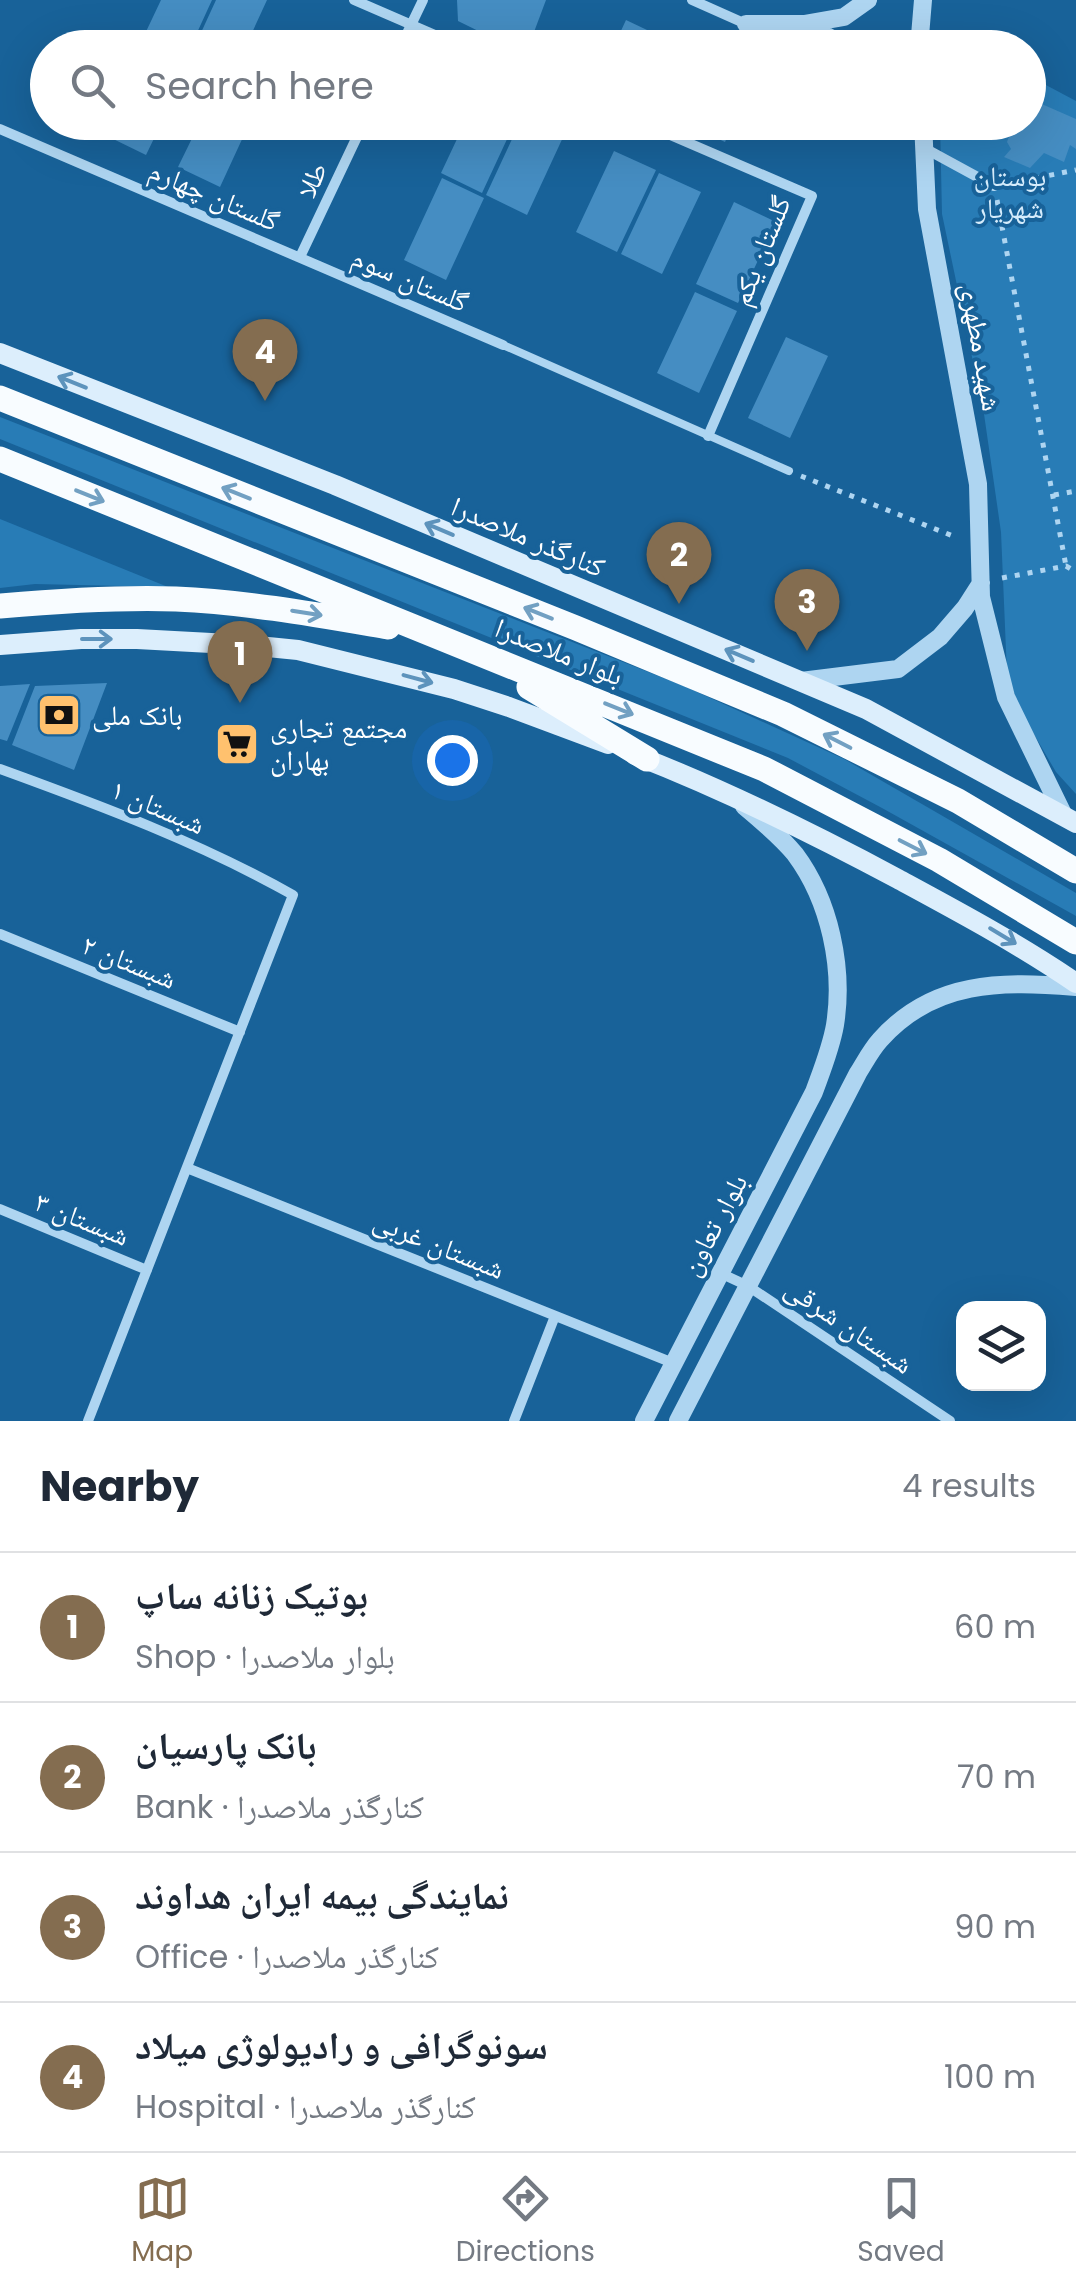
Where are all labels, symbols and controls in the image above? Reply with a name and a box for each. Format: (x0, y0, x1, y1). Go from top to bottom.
search box (30, 30, 1046, 140)
icon: search (65, 58, 120, 113)
text: Search here (145, 59, 374, 112)
street label: گلستان چهارم (143, 151, 286, 241)
street label: طلا (287, 156, 337, 204)
park label: بوستان شهریار (974, 157, 1046, 228)
street label: گلستان یکم (721, 190, 801, 312)
street label: گلستان سوم (346, 238, 475, 322)
street label: شهید مطهری (951, 280, 1011, 414)
pin: 4 (232, 318, 298, 401)
one-way arrow (58, 371, 88, 389)
one-way arrow (222, 482, 252, 500)
street label: کنارگذر ملاصدرا (445, 487, 611, 587)
one-way arrow (75, 488, 105, 506)
one-way arrow (424, 519, 455, 537)
pin: 2 (646, 522, 712, 604)
pin: 3 (774, 568, 840, 651)
one-way arrow (523, 602, 554, 620)
one-way arrow (290, 604, 322, 623)
street label: بلوار ملاصدرا (489, 609, 629, 695)
pin: 1 (208, 620, 272, 703)
one-way arrow (81, 630, 113, 649)
one-way arrow (724, 645, 755, 663)
one-way arrow (402, 671, 434, 689)
bank icon: بانک ملی (36, 692, 82, 738)
place label: بانک ملی (92, 696, 183, 735)
one-way arrow (603, 702, 634, 720)
place label: مجتمع تجاری بهاران (270, 709, 407, 780)
supermarket icon: مجتمع تجاری بهاران (214, 721, 260, 767)
one-way arrow (823, 730, 853, 749)
your location (427, 735, 478, 786)
street label: شبستان ۱ (105, 770, 211, 844)
one-way arrow (898, 838, 928, 857)
street label: شبستان ۲ (76, 925, 182, 999)
one-way arrow (988, 926, 1017, 946)
street label: بلوار تعاون (671, 1167, 757, 1283)
street label: شبستان ۳ (29, 1182, 135, 1256)
street label: شبستان غربی (367, 1201, 511, 1289)
street label: شبستان شرقی (777, 1269, 921, 1383)
map controls (956, 1301, 1046, 1391)
button: layers (956, 1301, 1046, 1391)
text: Nearby (40, 1457, 199, 1516)
text: 4 results (902, 1463, 1036, 1508)
text: بوتیک زنانه ساپ (135, 1569, 368, 1622)
text: 1 (66, 1604, 79, 1649)
text: 60 m (954, 1604, 1036, 1649)
text: Shop · بلوار ملاصدرا (135, 1634, 395, 1679)
text: بانک پارسیان (135, 1719, 317, 1772)
text: 2 (63, 1754, 82, 1799)
text: 70 m (957, 1754, 1036, 1799)
text: Bank · کنارگذر ملاصدرا (135, 1784, 424, 1829)
text: نمایندگی بیمه ایران هداوند (135, 1869, 509, 1922)
text: 3 (63, 1904, 82, 1949)
text: 90 m (954, 1904, 1036, 1949)
text: Office · کنارگذر ملاصدرا (135, 1934, 439, 1979)
text: سونوگرافی و رادیولوژی میلاد (135, 2019, 548, 2072)
text: 4 (62, 2054, 83, 2099)
text: 100 m (944, 2054, 1036, 2099)
text: Hospital · کنارگذر ملاصدرا (135, 2084, 476, 2129)
tab: Map (131, 2171, 193, 2273)
tab: Directions (456, 2171, 595, 2273)
tab: Saved (857, 2171, 945, 2273)

